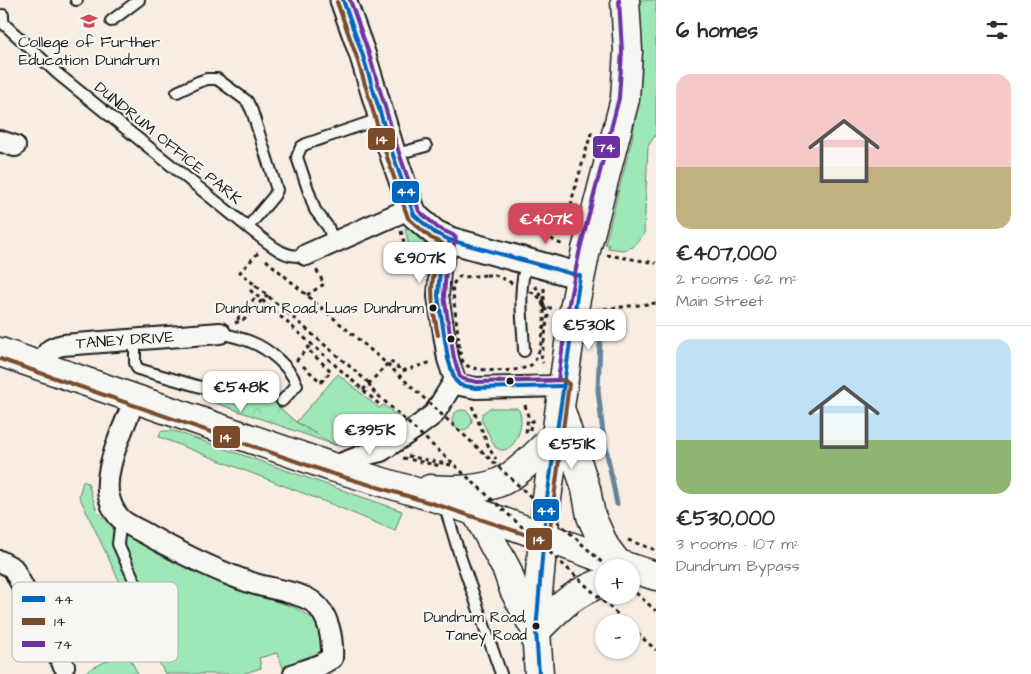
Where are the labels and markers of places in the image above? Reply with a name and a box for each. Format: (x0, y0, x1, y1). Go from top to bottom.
school or university icon: College of Further Education Dundrum (79, 11, 99, 31)
place label: College of Further Education Dundrum (18, 31, 160, 71)
pin: €407K (511, 202, 581, 245)
pin: €907K (385, 242, 455, 284)
place label: Dundrum Road, Luas Dundrum (215, 298, 424, 319)
marker: Dundrum Road, Luas Dundrum (428, 303, 438, 313)
pin: €530K (554, 308, 624, 351)
unlabelled marker (446, 334, 456, 344)
pin: €548K (206, 370, 276, 413)
unlabelled marker (505, 376, 515, 386)
pin: €395K (335, 414, 405, 456)
pin: €551K (537, 428, 607, 470)
place label: Dundrum Road, Taney Road (424, 607, 527, 647)
marker: Dundrum Road, Taney Road (531, 621, 541, 631)

